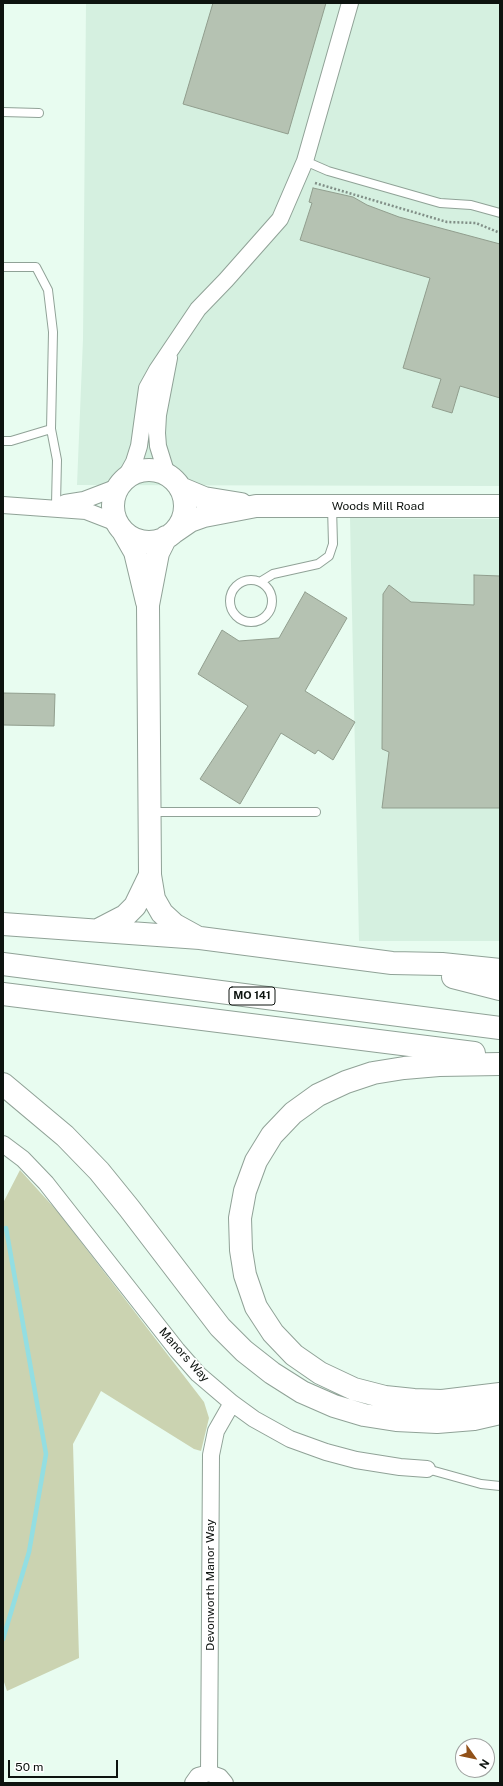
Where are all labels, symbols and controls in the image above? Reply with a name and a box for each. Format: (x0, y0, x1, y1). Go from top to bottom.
street label: Woods Mill Road (332, 499, 424, 513)
road number: MO 141 (229, 987, 275, 1005)
street label: Manors Way (156, 1325, 212, 1385)
street label: Devonworth Manor Way (203, 1519, 217, 1651)
north arrow (455, 1738, 495, 1778)
scale bar (10, 1752, 120, 1778)
text: N (477, 1757, 492, 1771)
text: 50 m (15, 1760, 43, 1774)

